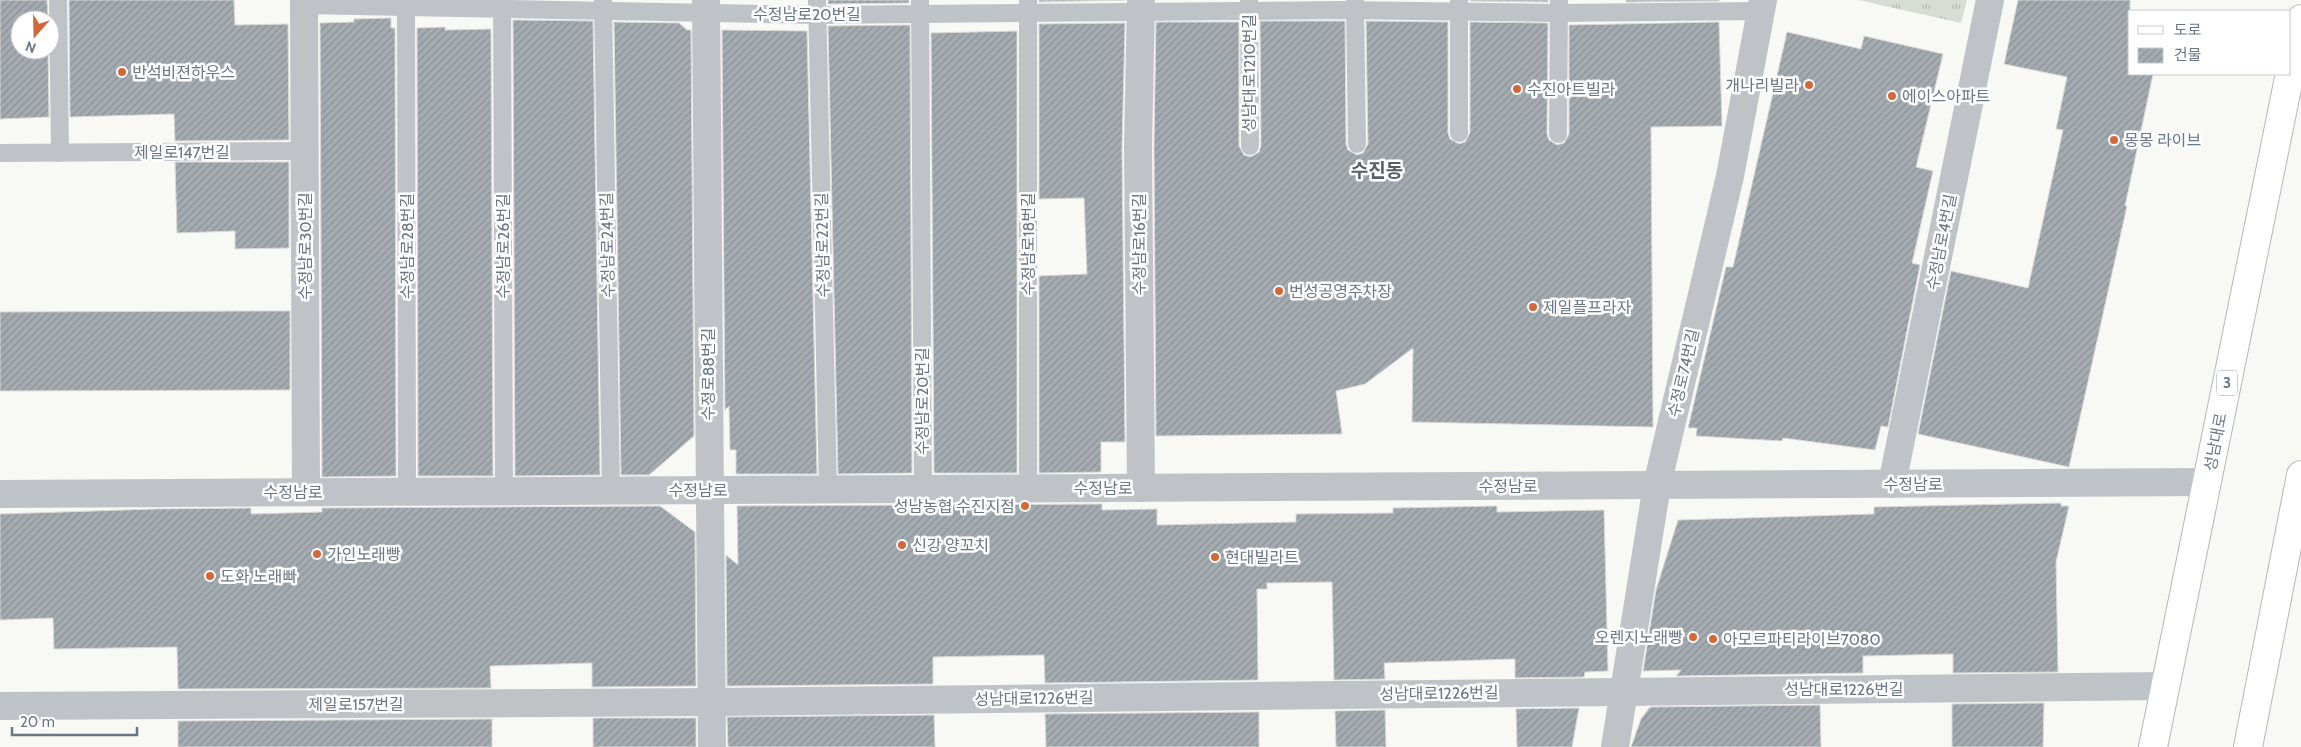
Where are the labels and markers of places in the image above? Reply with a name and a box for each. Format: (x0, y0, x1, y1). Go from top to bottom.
place label: 반석비젼하우스 (132, 63, 235, 82)
marker: 반석비젼하우스 (116, 66, 128, 78)
place label: 개나리빌라 (1725, 76, 1799, 95)
marker: 개나리빌라 (1803, 79, 1815, 91)
place label: 수진아트빌라 (1527, 80, 1616, 99)
marker: 수진아트빌라 (1511, 83, 1523, 95)
place label: 에이스아파트 (1902, 87, 1990, 106)
marker: 에이스아파트 (1886, 90, 1898, 102)
place label: 몽몽 라이브 (2124, 131, 2201, 150)
marker: 몽몽 라이브 (2108, 134, 2120, 146)
place label: 번성공영주차장 (1289, 282, 1392, 301)
marker: 번성공영주차장 (1273, 285, 1285, 297)
place label: 제일플프라자 (1543, 298, 1632, 317)
marker: 제일플프라자 (1527, 301, 1539, 313)
place label: 성남농협 수진지점 (894, 497, 1015, 516)
marker: 성남농협 수진지점 (1019, 500, 1031, 512)
place label: 신강 양꼬치 (912, 536, 989, 555)
marker: 신강 양꼬치 (896, 539, 908, 551)
place label: 가인노래빵 (327, 545, 401, 564)
marker: 가인노래빵 (311, 548, 323, 560)
place label: 현대빌라트 (1225, 548, 1299, 567)
marker: 현대빌라트 (1209, 551, 1221, 563)
place label: 도화 노래빠 (220, 567, 297, 586)
marker: 도화 노래빠 (204, 570, 216, 582)
place label: 오렌지노래빵 (1595, 628, 1683, 647)
place label: 아모르파티라이브7080 (1723, 630, 1881, 649)
marker: 오렌지노래빵 (1687, 631, 1699, 643)
marker: 아모르파티라이브7080 (1707, 633, 1719, 645)

